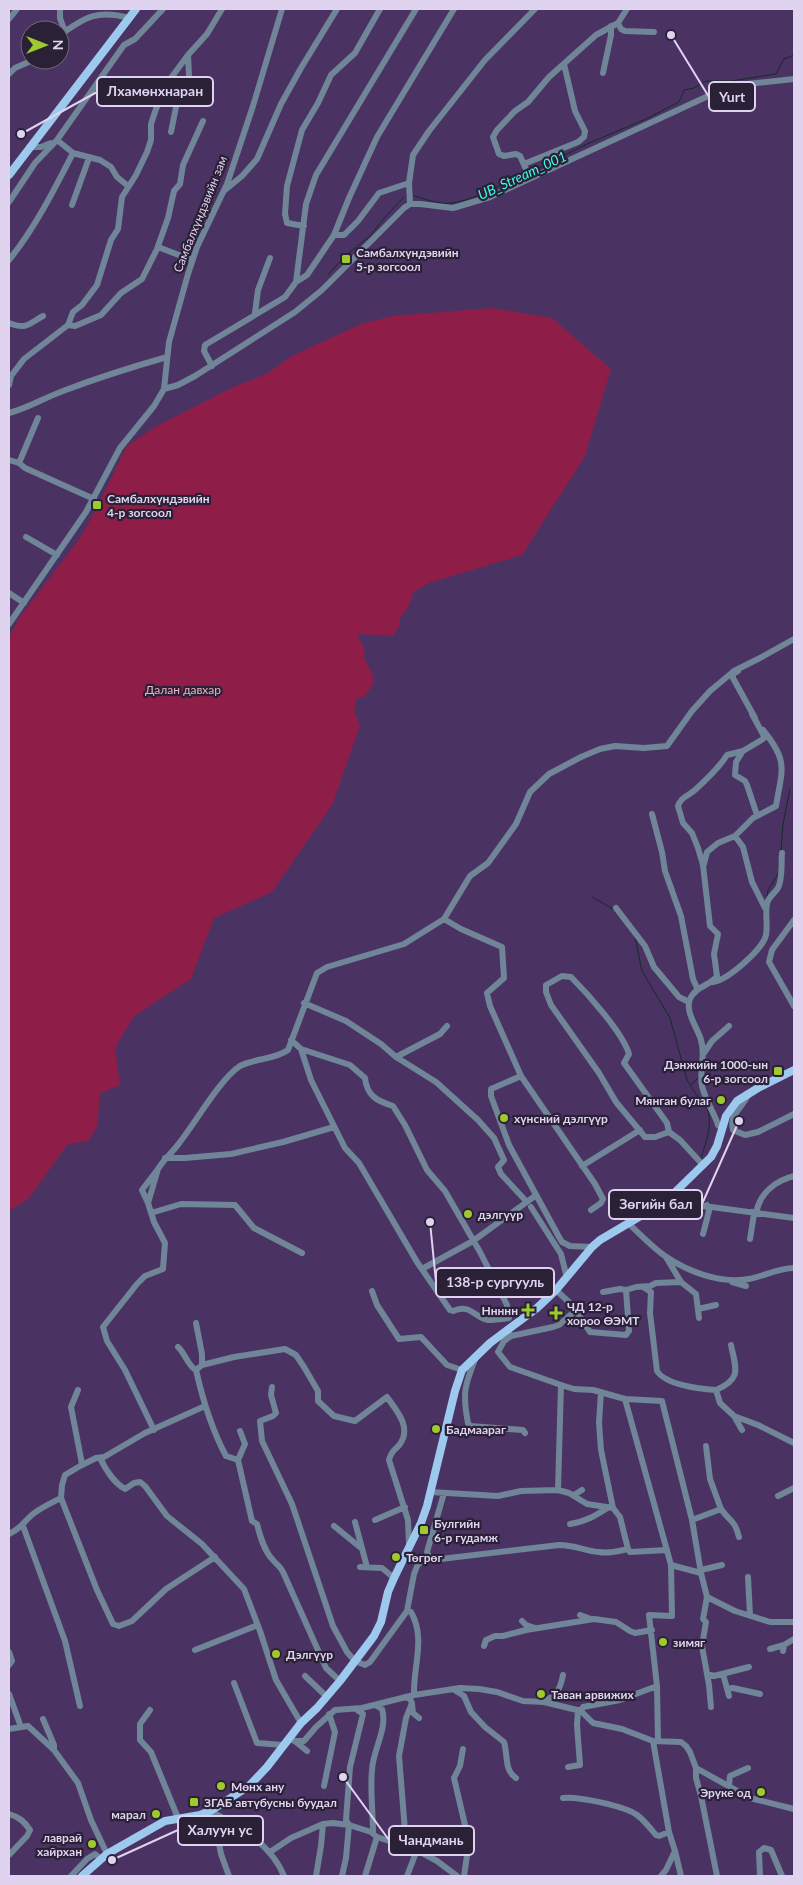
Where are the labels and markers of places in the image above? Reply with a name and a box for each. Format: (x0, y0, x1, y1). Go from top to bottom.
callout: Лхамөнхнаран (97, 77, 213, 106)
callout: Yurt (709, 82, 755, 111)
place label: Самбалхүндэвийн 5-р зогсоол (356, 245, 459, 274)
marker: Самбалхүндэвийн 5-р зогсоол (340, 253, 352, 265)
place label: Самбалхүндэвийн 4-р зогсоол (107, 491, 210, 520)
marker: Самбалхүндэвийн 4-р зогсоол (91, 499, 103, 511)
place label: Дэнжийн 1000-ын 6-р зогсоол (664, 1057, 768, 1086)
marker: Дэнжийн 1000-ын 6-р зогсоол (772, 1065, 784, 1077)
place label: Мянган булаг (635, 1093, 711, 1108)
marker: Мянган булаг (715, 1094, 727, 1106)
place label: хүнсний дэлгүүр (514, 1111, 608, 1126)
marker: хүнсний дэлгүүр (498, 1112, 510, 1124)
callout: Зөгийн бал (609, 1190, 702, 1219)
place label: дэлгүүр (478, 1207, 523, 1222)
marker: дэлгүүр (462, 1208, 474, 1220)
callout: 138-р сургууль (436, 1268, 554, 1297)
place label: ЧД 12-р хороо ӨЭМТ (567, 1299, 640, 1328)
place label: Ннннн (482, 1303, 518, 1318)
marker: Ннннн (522, 1304, 534, 1316)
marker: ЧД 12-р хороо ӨЭМТ (549, 1306, 563, 1320)
place label: Бадмаараг (446, 1422, 506, 1437)
marker: Бадмаараг (430, 1423, 442, 1435)
place label: Булгийн 6-р гудамж (434, 1516, 498, 1545)
marker: Булгийн 6-р гудамж (418, 1524, 430, 1536)
place label: Төгрөг (406, 1550, 442, 1565)
marker: Төгрөг (390, 1551, 402, 1563)
place label: зимяг (673, 1635, 705, 1650)
marker: зимяг (657, 1636, 669, 1648)
place label: Дэлгүүр (286, 1647, 333, 1662)
marker: Дэлгүүр (270, 1648, 282, 1660)
place label: Таван арвижих (551, 1687, 635, 1702)
marker: Таван арвижих (535, 1688, 547, 1700)
place label: Мөнх ану (231, 1779, 285, 1794)
marker: Мөнх ану (215, 1780, 227, 1792)
place label: Эрүке од (700, 1785, 751, 1800)
marker: Эрүке од (755, 1786, 767, 1798)
place label: ЗГАБ автүбусны буудал (204, 1795, 337, 1810)
marker: ЗГАБ автүбусны буудал (188, 1796, 200, 1808)
place label: марал (111, 1807, 146, 1822)
marker: марал (150, 1808, 162, 1820)
callout: Халуун ус (178, 1816, 263, 1845)
callout: Чандмань (389, 1826, 474, 1855)
place label: лаврай хайрхан (37, 1830, 82, 1859)
marker: лаврай хайрхан (86, 1838, 98, 1850)

